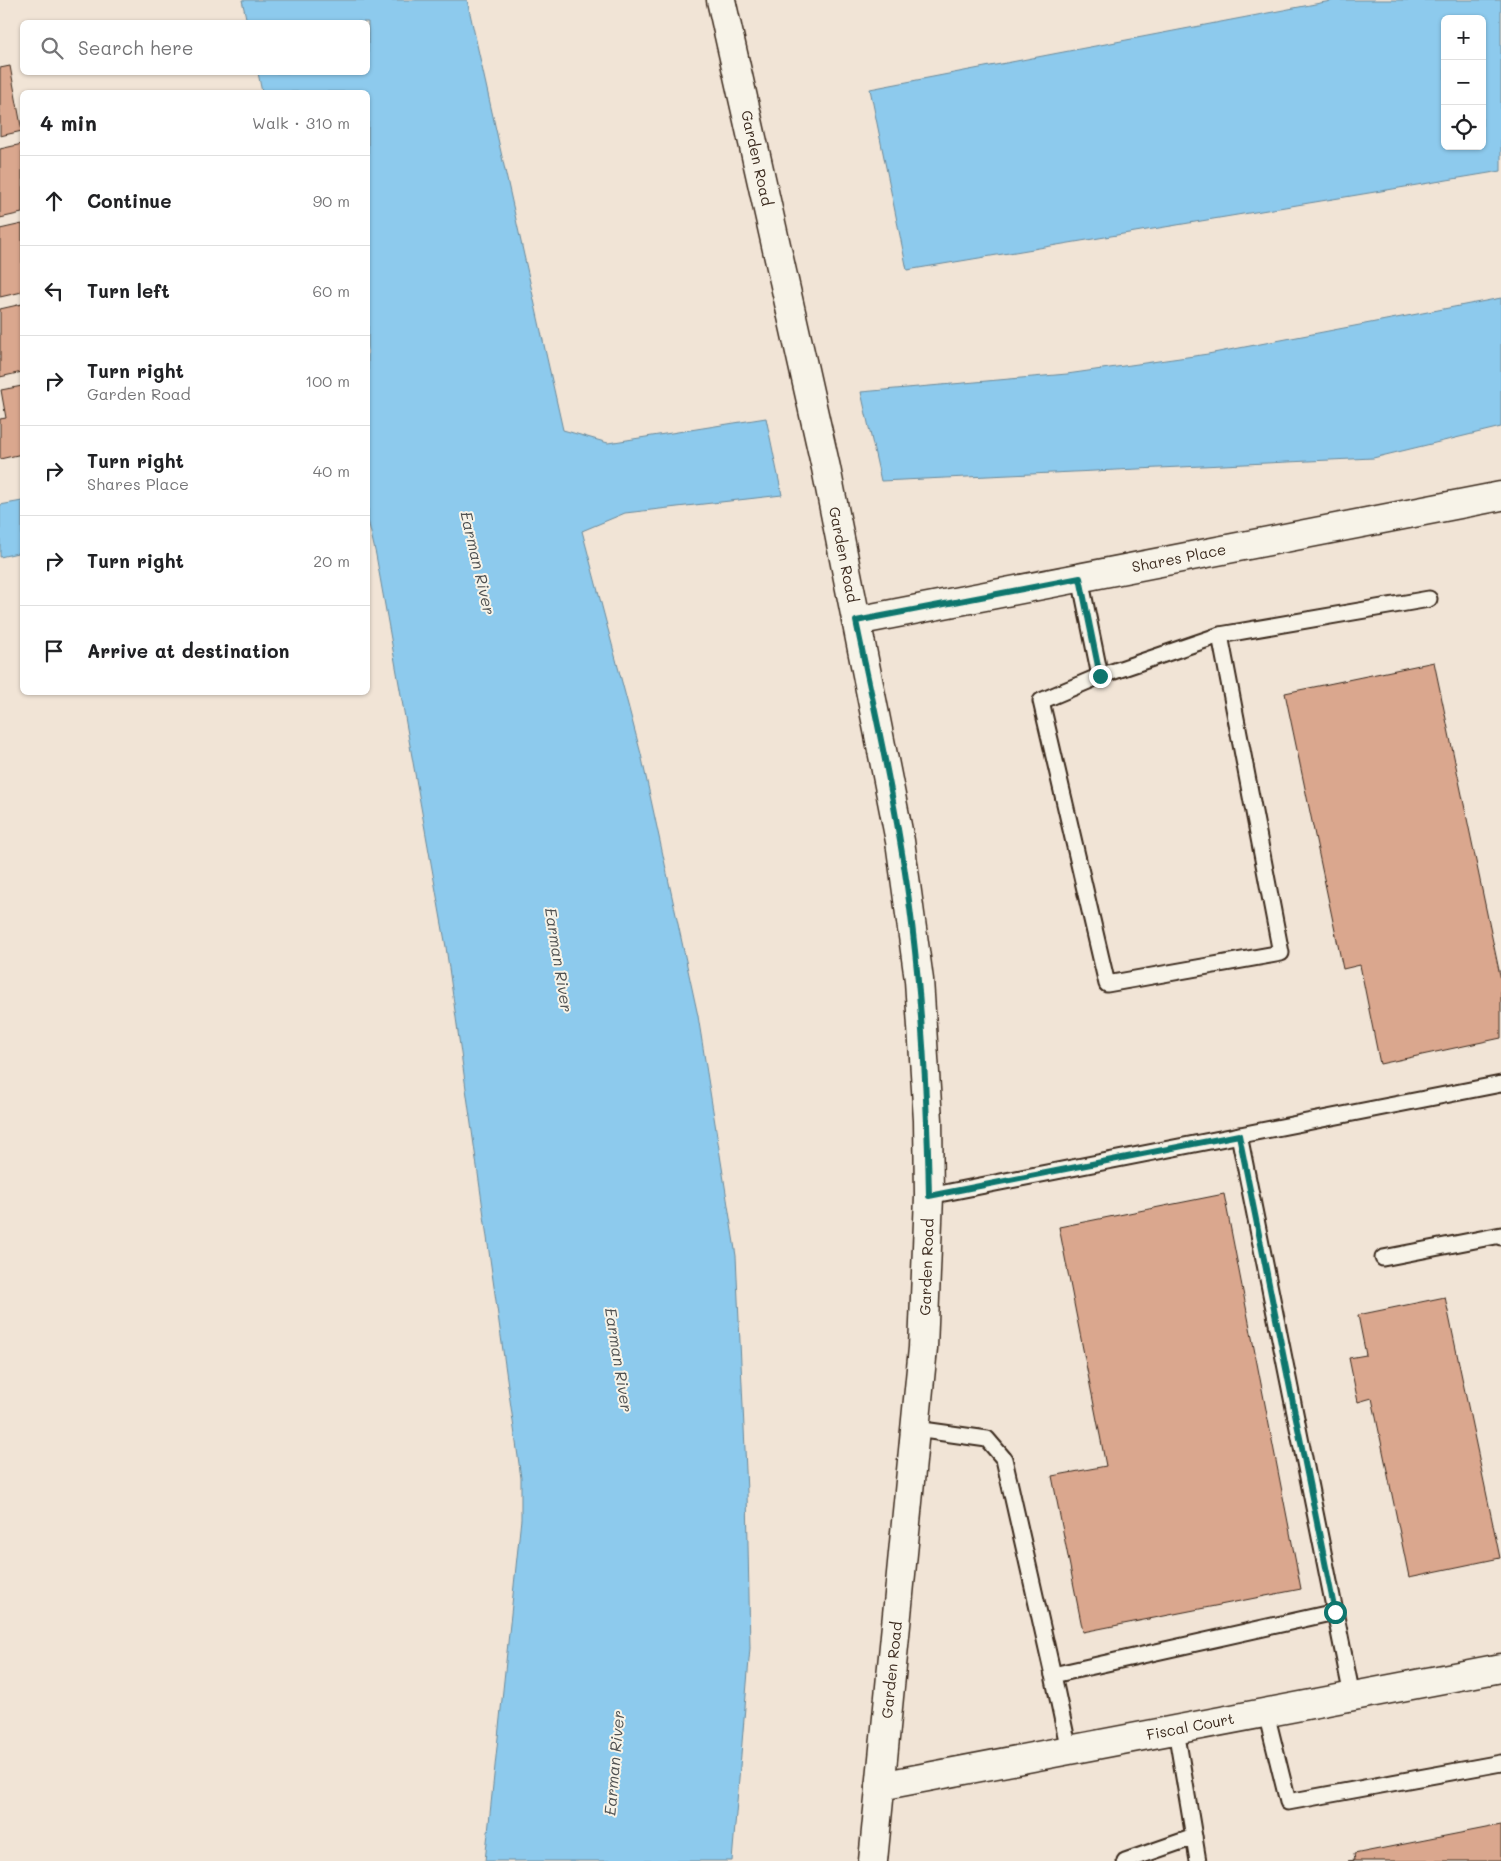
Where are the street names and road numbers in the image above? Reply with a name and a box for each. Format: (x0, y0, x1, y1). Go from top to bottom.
street label: Garden Road (737, 108, 778, 208)
street label: Garden Road (825, 505, 863, 604)
street label: Shares Place (1130, 539, 1228, 576)
street label: Garden Road (914, 1218, 938, 1316)
street label: Garden Road (876, 1620, 906, 1719)
street label: Fiscal Court (1145, 1708, 1236, 1744)

